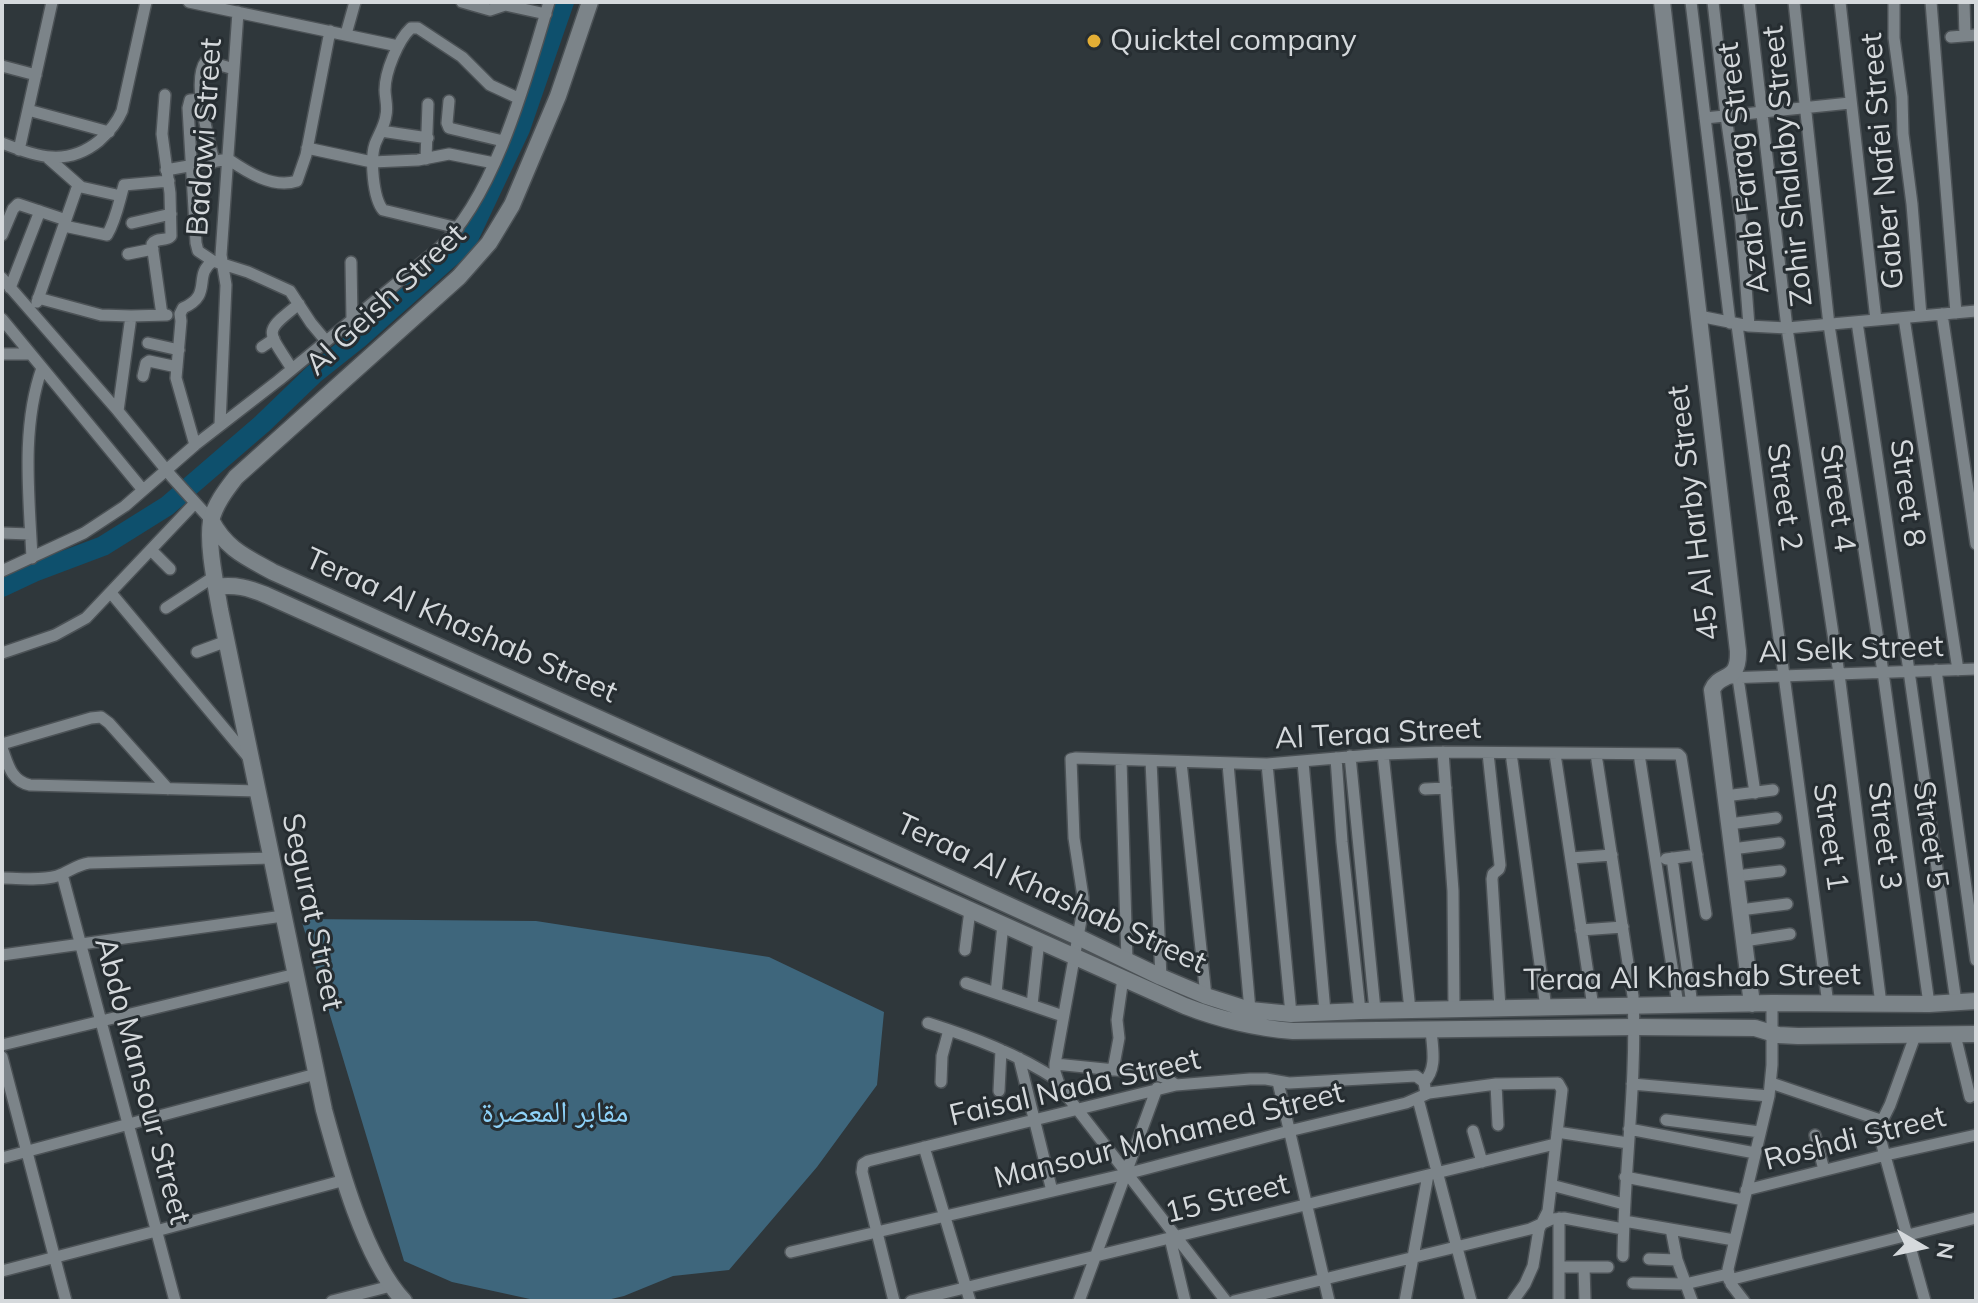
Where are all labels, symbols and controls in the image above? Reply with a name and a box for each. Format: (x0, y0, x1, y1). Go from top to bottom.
place label: Quicktel company (1110, 23, 1357, 59)
street label: Zohir Shalaby Street (1755, 24, 1821, 308)
street label: Gaber Nafei Street (1854, 31, 1912, 291)
marker: Quicktel company (1085, 32, 1103, 50)
street label: Badawi Street (180, 37, 230, 237)
street label: Azab Farag Street (1711, 40, 1777, 296)
street label: Al Geish Street (299, 217, 473, 383)
street label: 45 Al Harby Street (1660, 383, 1728, 643)
street label: Street 8 (1882, 437, 1932, 549)
street label: Street 2 (1759, 441, 1809, 553)
street label: Street 4 (1812, 442, 1862, 554)
street label: Teraa Al Khashab Street (299, 541, 623, 711)
street label: Al Selk Street (1758, 629, 1944, 671)
street label: Al Teraa Street (1274, 711, 1482, 757)
street label: Street 5 (1905, 779, 1955, 891)
street label: Street 3 (1860, 780, 1908, 892)
street label: Street 1 (1805, 781, 1855, 893)
street label: Teraa Al Khashab Street (890, 806, 1212, 982)
street label: Segurat Street (274, 810, 350, 1014)
street label: Abdo Mansour Street (86, 934, 198, 1228)
street label: Teraa Al Khashab Street (1523, 957, 1861, 999)
street label: Faisal Nada Street (946, 1042, 1204, 1134)
street label: Mansour Mohamed Street (990, 1075, 1348, 1197)
park label: مقابر المعصرة (481, 1095, 629, 1131)
street label: Roshdi Street (1760, 1099, 1950, 1179)
street label: 15 Street (1161, 1166, 1293, 1232)
north arrow (1882, 1207, 1962, 1287)
text: N (1931, 1240, 1961, 1261)

